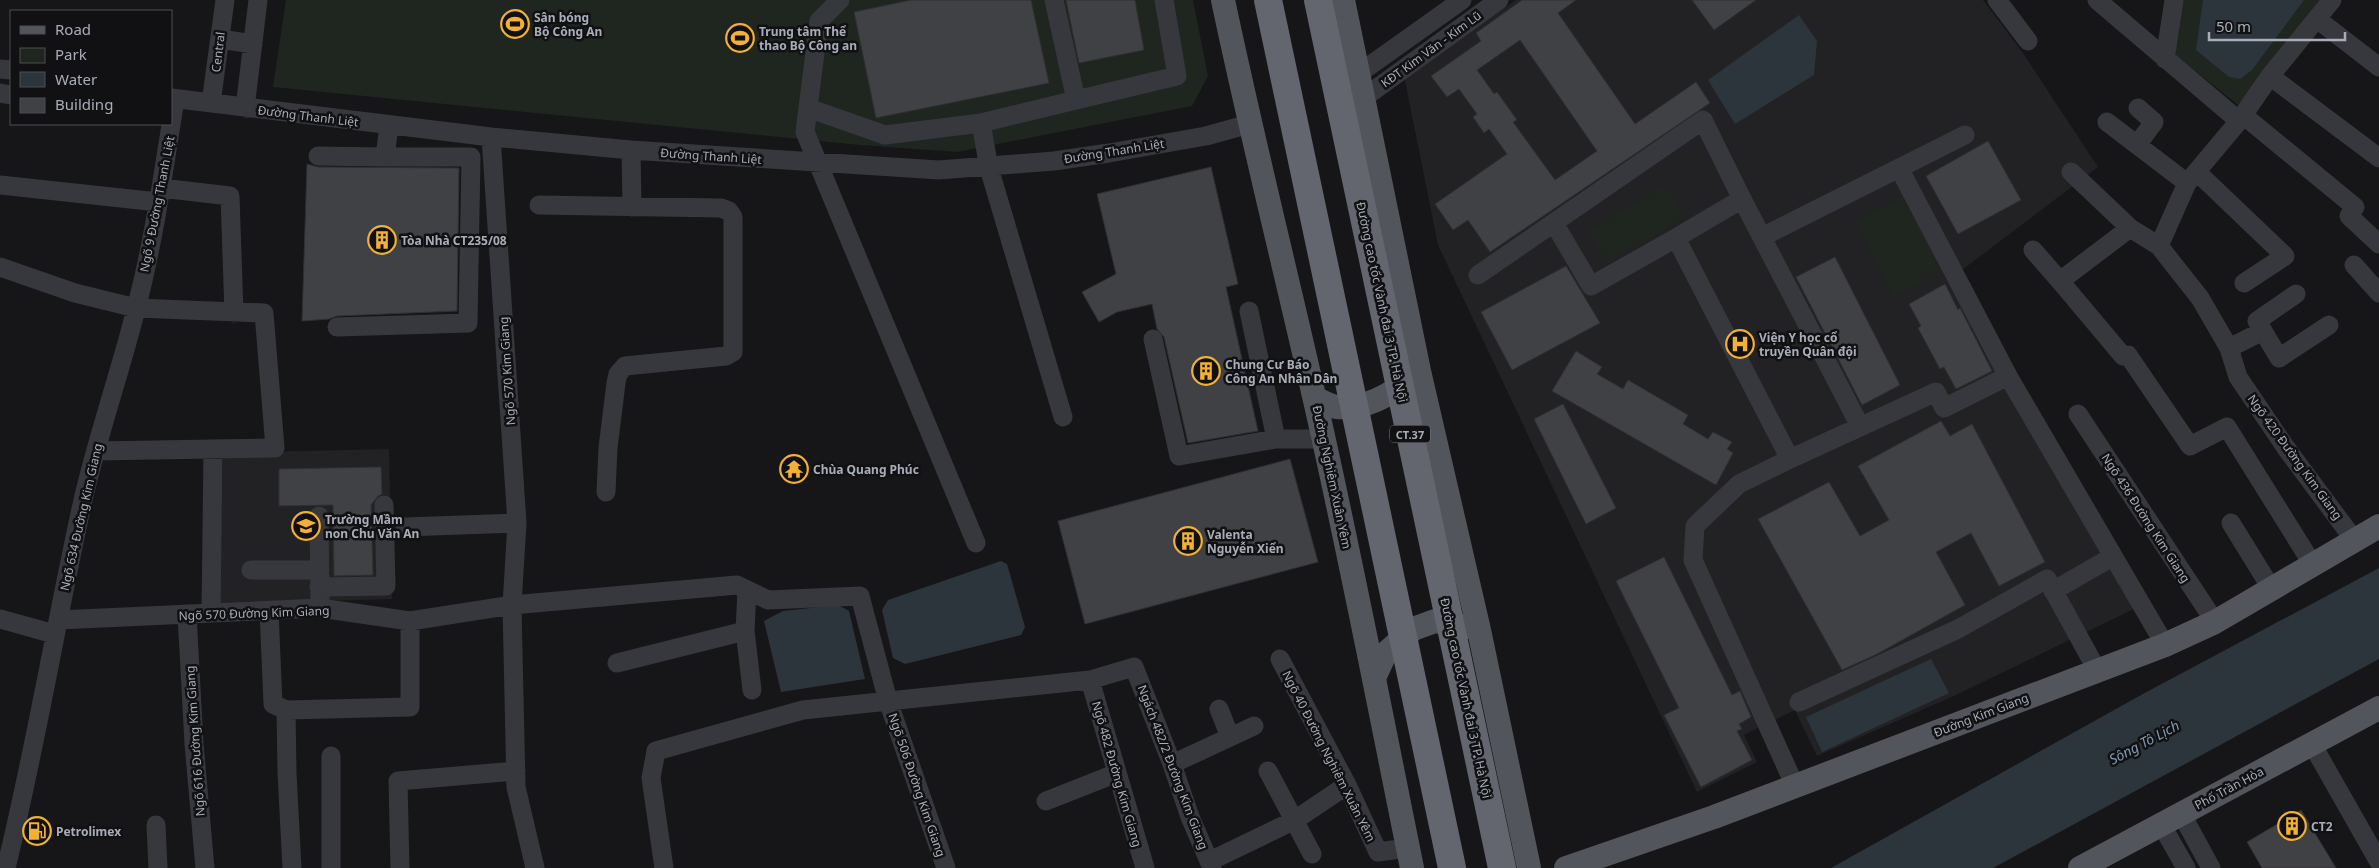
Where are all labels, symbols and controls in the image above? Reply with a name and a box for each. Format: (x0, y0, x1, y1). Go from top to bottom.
street label: KĐT Kim Văn - Kim Lũ (1377, 7, 1485, 91)
sports icon: Sân bóng Bộ Công An (500, 9, 530, 39)
place label: Sân bóng Bộ Công An (534, 9, 602, 40)
legend (10, 10, 172, 125)
scale bar (2209, 10, 2345, 42)
text: 50 m (2216, 16, 2251, 36)
text: Road (55, 19, 91, 39)
sports icon: Trung tâm Thể thao Bộ Công an (725, 23, 755, 53)
place label: Trung tâm Thể thao Bộ Công an (759, 23, 857, 54)
street label: Central (207, 31, 229, 73)
text: Park (55, 44, 87, 64)
text: Water (55, 69, 97, 89)
text: Building (55, 94, 113, 114)
street label: Đường Thanh Liệt (257, 101, 360, 131)
street label: Ngõ 9 Đường Thanh Liệt (135, 134, 179, 273)
street label: Đường Thanh Liệt (1063, 135, 1166, 167)
street label: Đường Thanh Liệt (660, 144, 763, 168)
street label: Đường cao tốc Vành đai 3 TP. Hà Nội (1352, 200, 1412, 404)
building icon: Tòa Nhà CT235/08 (367, 225, 397, 255)
place label: Tòa Nhà CT235/08 (401, 232, 507, 249)
street label: Ngõ 570 Kim Giang (495, 316, 519, 426)
hospital icon: Viện Y học cổ truyền Quân đội (1725, 329, 1755, 359)
place label: Viện Y học cổ truyền Quân đội (1759, 329, 1857, 360)
building icon: Chung Cư Báo Công An Nhân Dân (1191, 356, 1221, 386)
place label: Chung Cư Báo Công An Nhân Dân (1225, 356, 1337, 387)
street label: Ngõ 420 Đường Kim Giang (2244, 391, 2346, 523)
street label: Đường Nghiêm Xuân Yêm (1308, 404, 1356, 550)
road number: CT.37 (1390, 426, 1430, 442)
street label: Ngõ 634 Đường Kim Giang (56, 442, 106, 592)
street label: Ngõ 436 Đường Kim Giang (2098, 450, 2194, 586)
temple icon: Chùa Quang Phúc (779, 454, 809, 484)
place label: Chùa Quang Phúc (813, 461, 919, 478)
school or university icon: Trường Mầm non Chu Văn An (291, 511, 321, 541)
place label: Trường Mầm non Chu Văn An (325, 511, 419, 542)
building icon: Valenta Nguyễn Xiển (1173, 526, 1203, 556)
place label: Valenta Nguyễn Xiển (1207, 526, 1284, 557)
street label: Đường cao tốc Vành đai 3 TP. Hà Nội (1436, 596, 1496, 800)
street label: Ngõ 570 Đường Kim Giang (178, 602, 330, 624)
street label: Ngõ 616 Đường Kim Giang (181, 665, 209, 817)
street label: Ngõ 40 Đường Nghiêm Xuân Yêm (1278, 668, 1380, 844)
street label: Ngách 482/2 Đường Kim Giang (1134, 682, 1212, 852)
street label: Đường Kim Giang (1931, 689, 2031, 741)
street label: Ngõ 482 Đường Kim Giang (1088, 699, 1146, 849)
street label: Ngõ 506 Đường Kim Giang (884, 711, 950, 859)
water label: Sông Tô Lịch (2105, 716, 2183, 768)
street label: Phố Trần Hòa (2191, 763, 2267, 813)
building icon: CT2 (2277, 811, 2307, 841)
fuel station icon: Petrolimex (22, 816, 52, 846)
place label: CT2 (2311, 818, 2333, 835)
place label: Petrolimex (56, 823, 121, 840)

